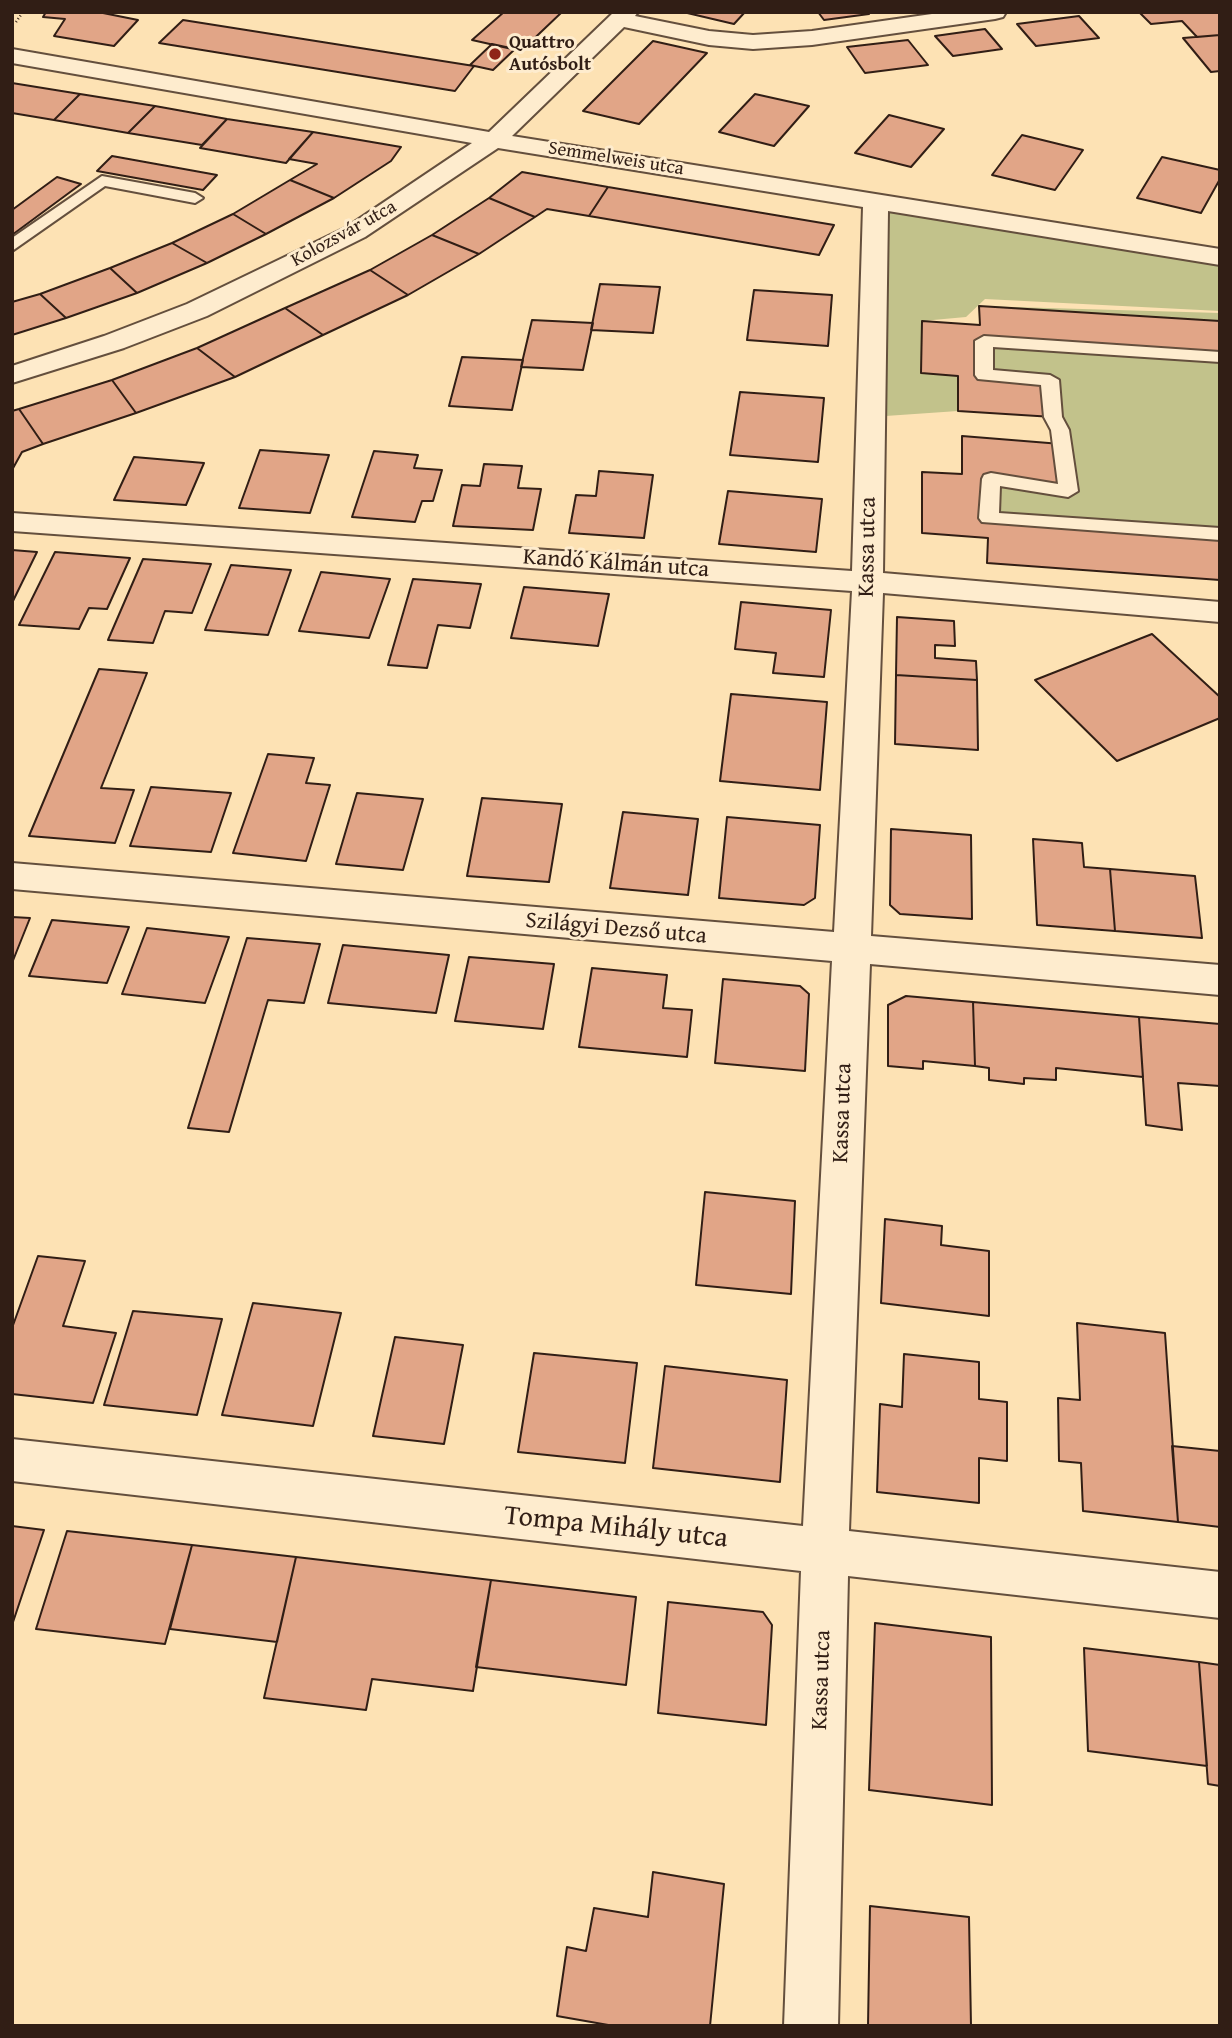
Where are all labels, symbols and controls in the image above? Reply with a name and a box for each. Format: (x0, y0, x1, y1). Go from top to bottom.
place label: Quattro Autósbolt (509, 32, 591, 76)
marker: Quattro Autósbolt (487, 46, 503, 62)
street label: Semmelweis utca (547, 137, 685, 181)
street label: Kolozsvár utca (287, 196, 401, 272)
street label: Kassa utca (853, 497, 883, 597)
street label: Kandó Kálmán utca (522, 544, 710, 584)
street label: Szilágyi Dezső utca (524, 907, 708, 951)
street label: Kassa utca (827, 1062, 859, 1164)
street label: Tompa Mihály utca (503, 1500, 729, 1556)
street label: Kassa utca (806, 1629, 838, 1731)

